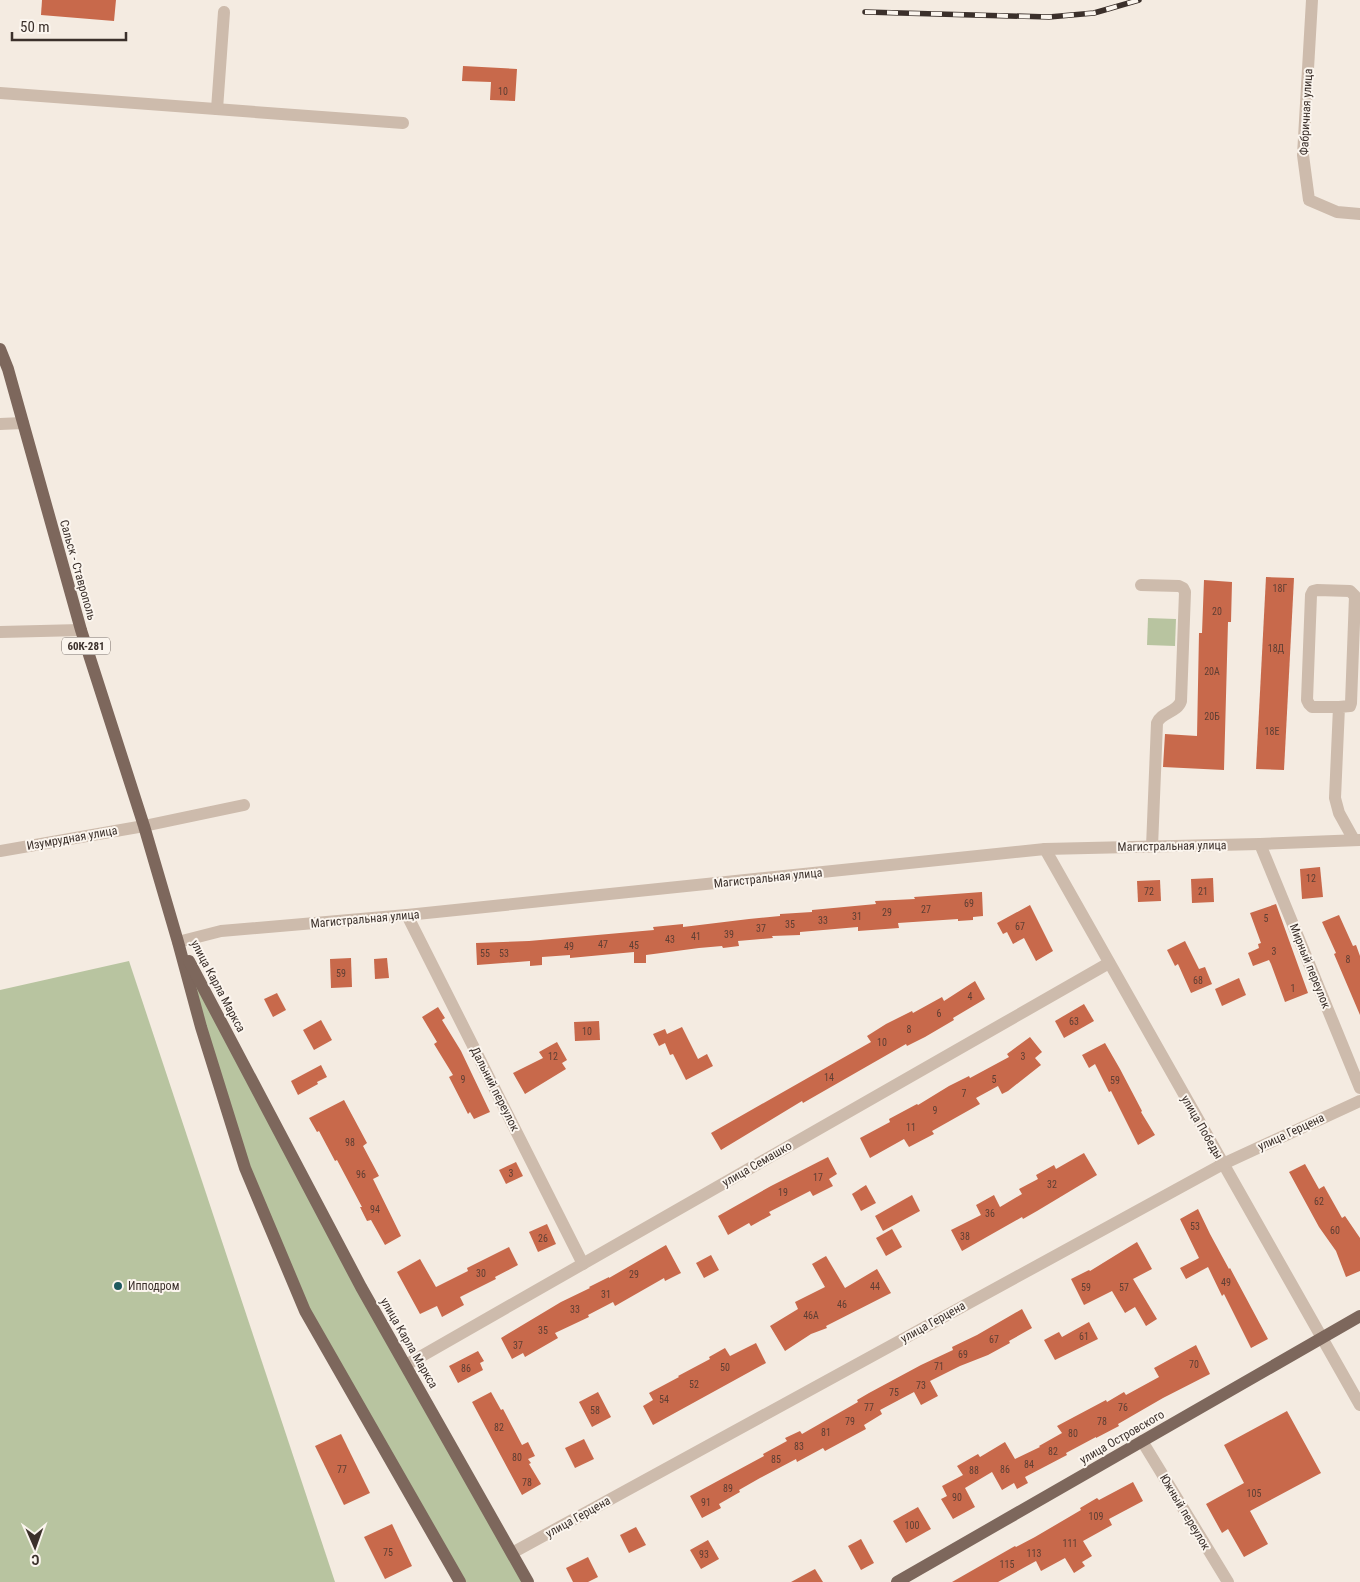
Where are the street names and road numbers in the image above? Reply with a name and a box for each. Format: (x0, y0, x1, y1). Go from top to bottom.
street label: Фабричная улица (1297, 68, 1315, 156)
street label: Сальск - Ставрополь (57, 518, 99, 622)
road number: 60К-281 (62, 637, 110, 654)
street label: Изумрудная улица (26, 823, 119, 853)
street label: Магистральная улица (1117, 838, 1227, 854)
street label: Магистральная улица (713, 865, 823, 891)
street label: Магистральная улица (310, 907, 420, 931)
street label: Мирный переулок (1287, 922, 1333, 1011)
street label: улица Карла Маркса (188, 937, 248, 1035)
street label: Дальний переулок (468, 1045, 522, 1134)
street label: улица Победы (1178, 1093, 1226, 1161)
street label: улица Герцена (1255, 1110, 1327, 1154)
street label: улица Семашко (720, 1138, 794, 1190)
street label: улица Карла Маркса (377, 1295, 441, 1391)
street label: улица Герцена (898, 1298, 968, 1346)
street label: улица Островского (1077, 1407, 1167, 1467)
street label: Южный переулок (1157, 1471, 1213, 1553)
street label: улица Герцена (543, 1493, 613, 1541)

